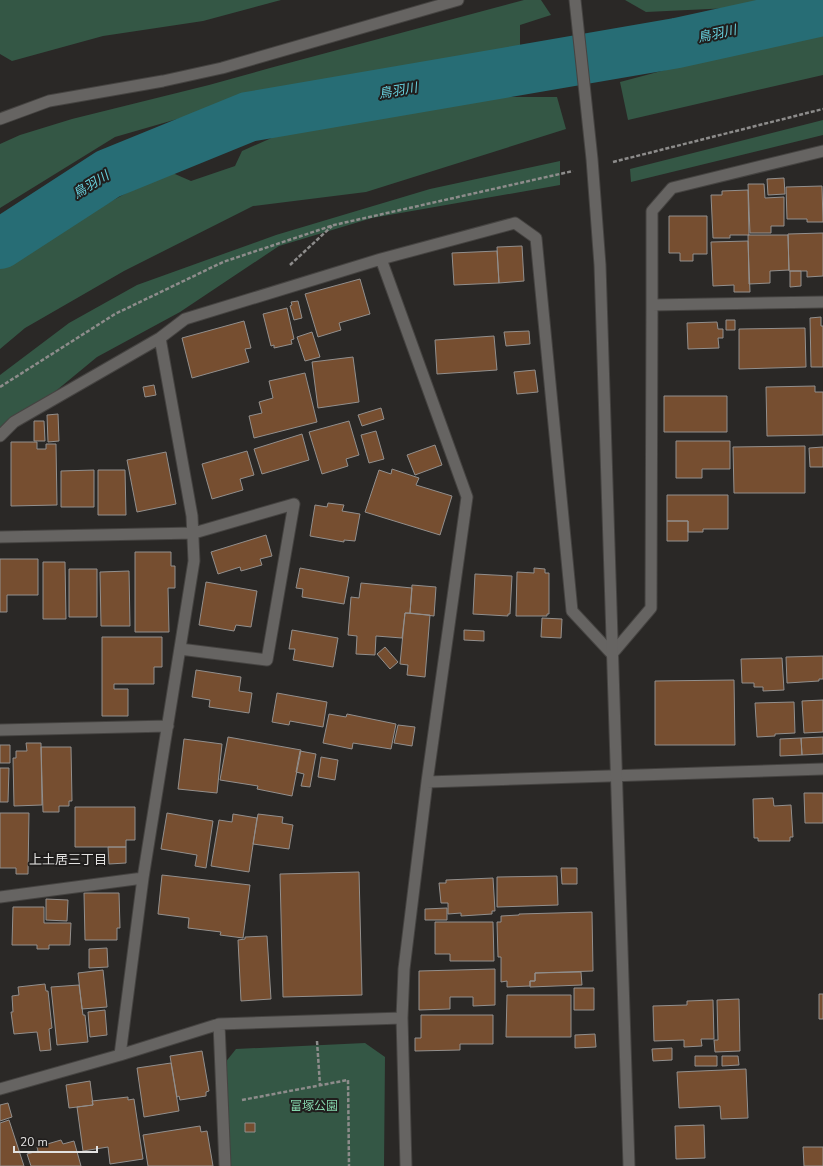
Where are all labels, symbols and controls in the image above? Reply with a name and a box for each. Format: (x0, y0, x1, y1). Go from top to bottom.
water label: 鳥羽川 (696, 21, 740, 47)
water label: 鳥羽川 (377, 78, 421, 103)
water label: 鳥羽川 (70, 166, 114, 203)
district label: 上土居三丁目 (29, 851, 107, 869)
park label: 富塚公園 (290, 1098, 338, 1114)
scale bar (14, 1128, 97, 1154)
text: 20 m (20, 1134, 48, 1150)

